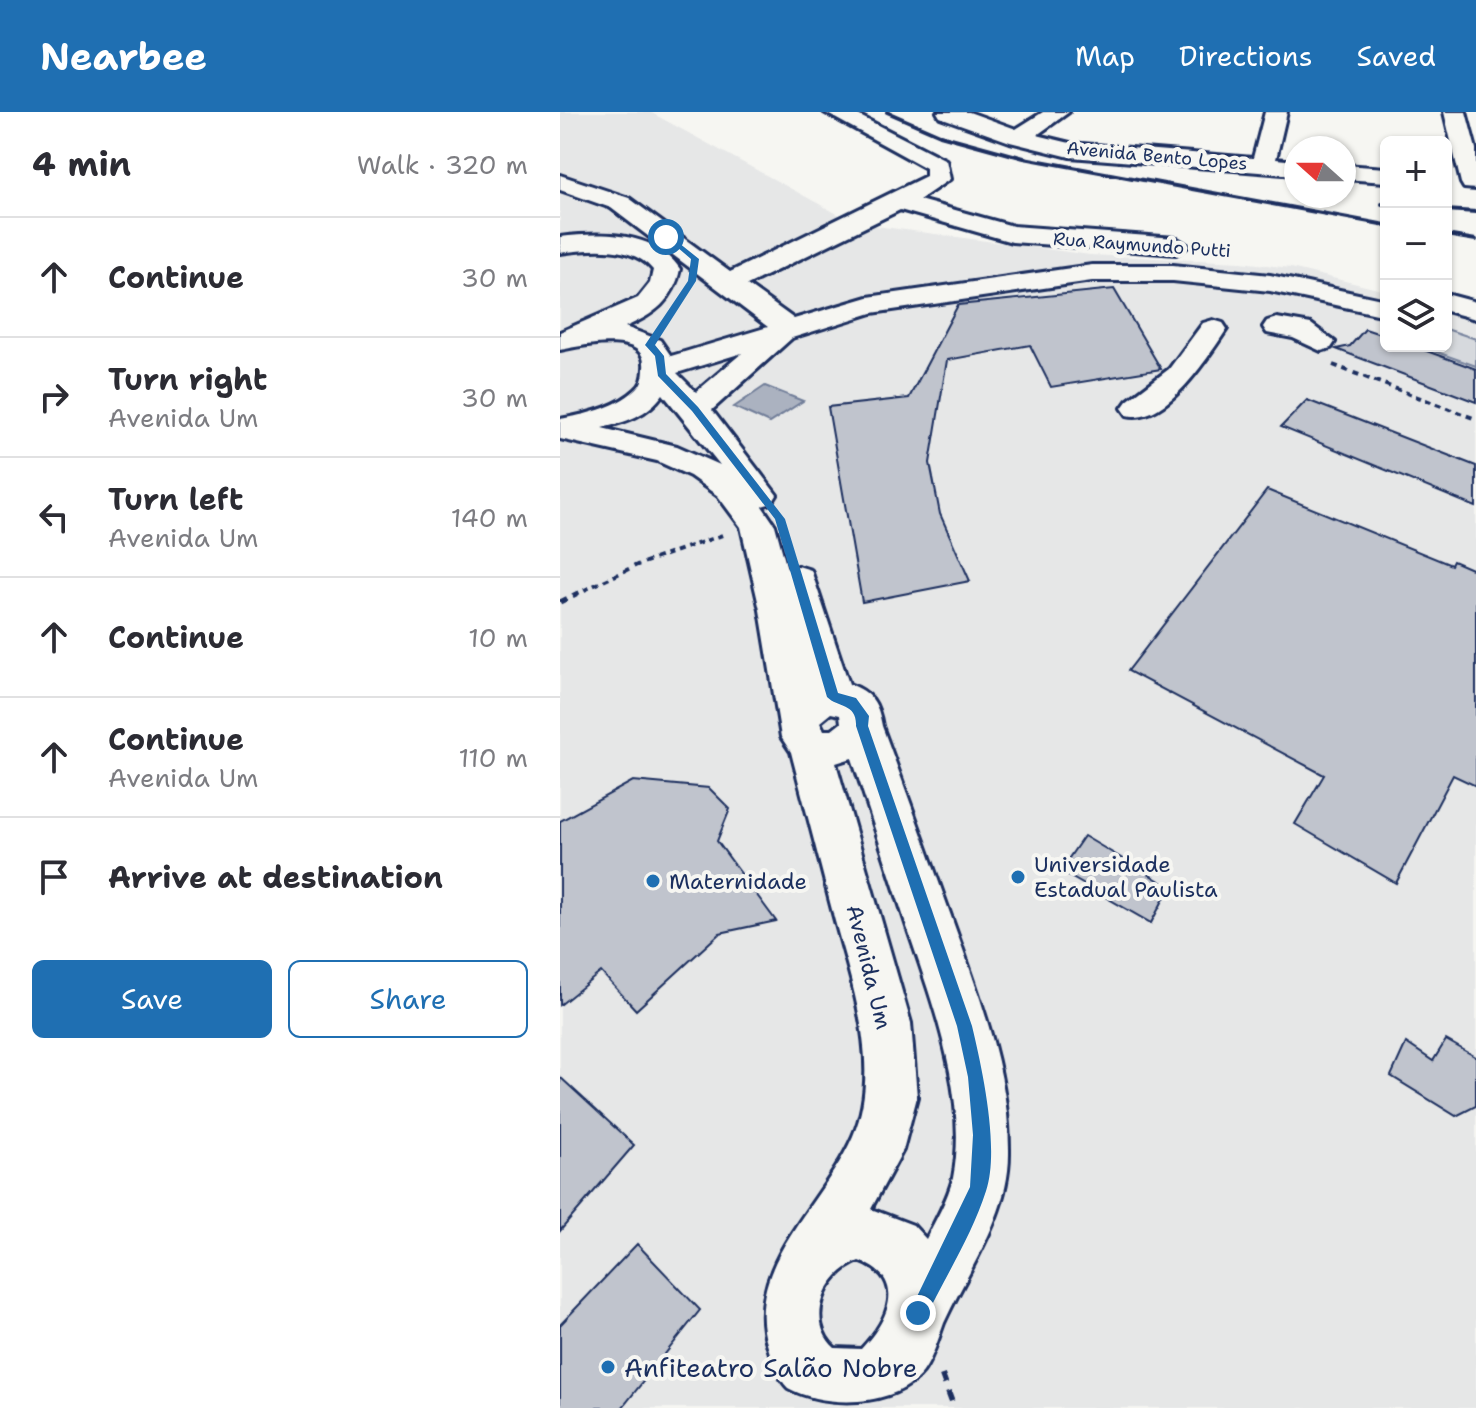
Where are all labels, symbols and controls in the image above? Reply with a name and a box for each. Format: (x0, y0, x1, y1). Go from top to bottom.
text: Nearbee (40, 31, 207, 82)
text: Map (1075, 37, 1135, 75)
text: Directions (1179, 37, 1313, 75)
text: Saved (1357, 37, 1436, 75)
street label: Avenida Bento Lopes (1065, 136, 1249, 176)
north arrow (1284, 136, 1356, 208)
map controls (1380, 136, 1452, 352)
button: + (1380, 136, 1452, 208)
text: 4 min (32, 141, 131, 187)
text: Walk · 320 m (357, 147, 528, 182)
button: − (1380, 208, 1452, 280)
route start (648, 219, 684, 255)
street label: Rua Raymundo Putti (1052, 227, 1232, 263)
icon: ahead (32, 255, 76, 299)
text: Continue (108, 257, 244, 298)
text: 30 m (461, 260, 528, 295)
button: layers (1380, 280, 1452, 352)
text: Turn right (108, 359, 267, 400)
icon: right (32, 375, 76, 419)
text: 30 m (461, 380, 528, 415)
text: Avenida Um (108, 400, 258, 435)
text: Turn left (108, 479, 243, 520)
icon: left (32, 495, 76, 539)
text: 140 m (451, 500, 528, 535)
text: Avenida Um (108, 520, 258, 555)
icon: ahead (32, 615, 76, 659)
text: Continue (108, 617, 244, 658)
text: 10 m (468, 620, 528, 655)
text: Continue (108, 719, 244, 760)
icon: ahead (32, 735, 76, 779)
text: 110 m (458, 740, 528, 775)
text: Avenida Um (108, 760, 258, 795)
place label: Universidade Estadual Paulista (1034, 850, 1218, 904)
icon: arrive (32, 855, 76, 899)
text: Arrive at destination (108, 857, 443, 898)
place label: Maternidade (669, 867, 807, 896)
marker: Universidade Estadual Paulista (1009, 868, 1027, 886)
marker: Maternidade (644, 872, 662, 890)
street label: Avenida Um (840, 902, 898, 1032)
button: Save (32, 960, 272, 1038)
button: Share (288, 960, 528, 1038)
route end (900, 1295, 936, 1331)
place label: Anfiteatro Salão Nobre (624, 1350, 917, 1385)
marker: Anfiteatro Salão Nobre (599, 1358, 617, 1376)

